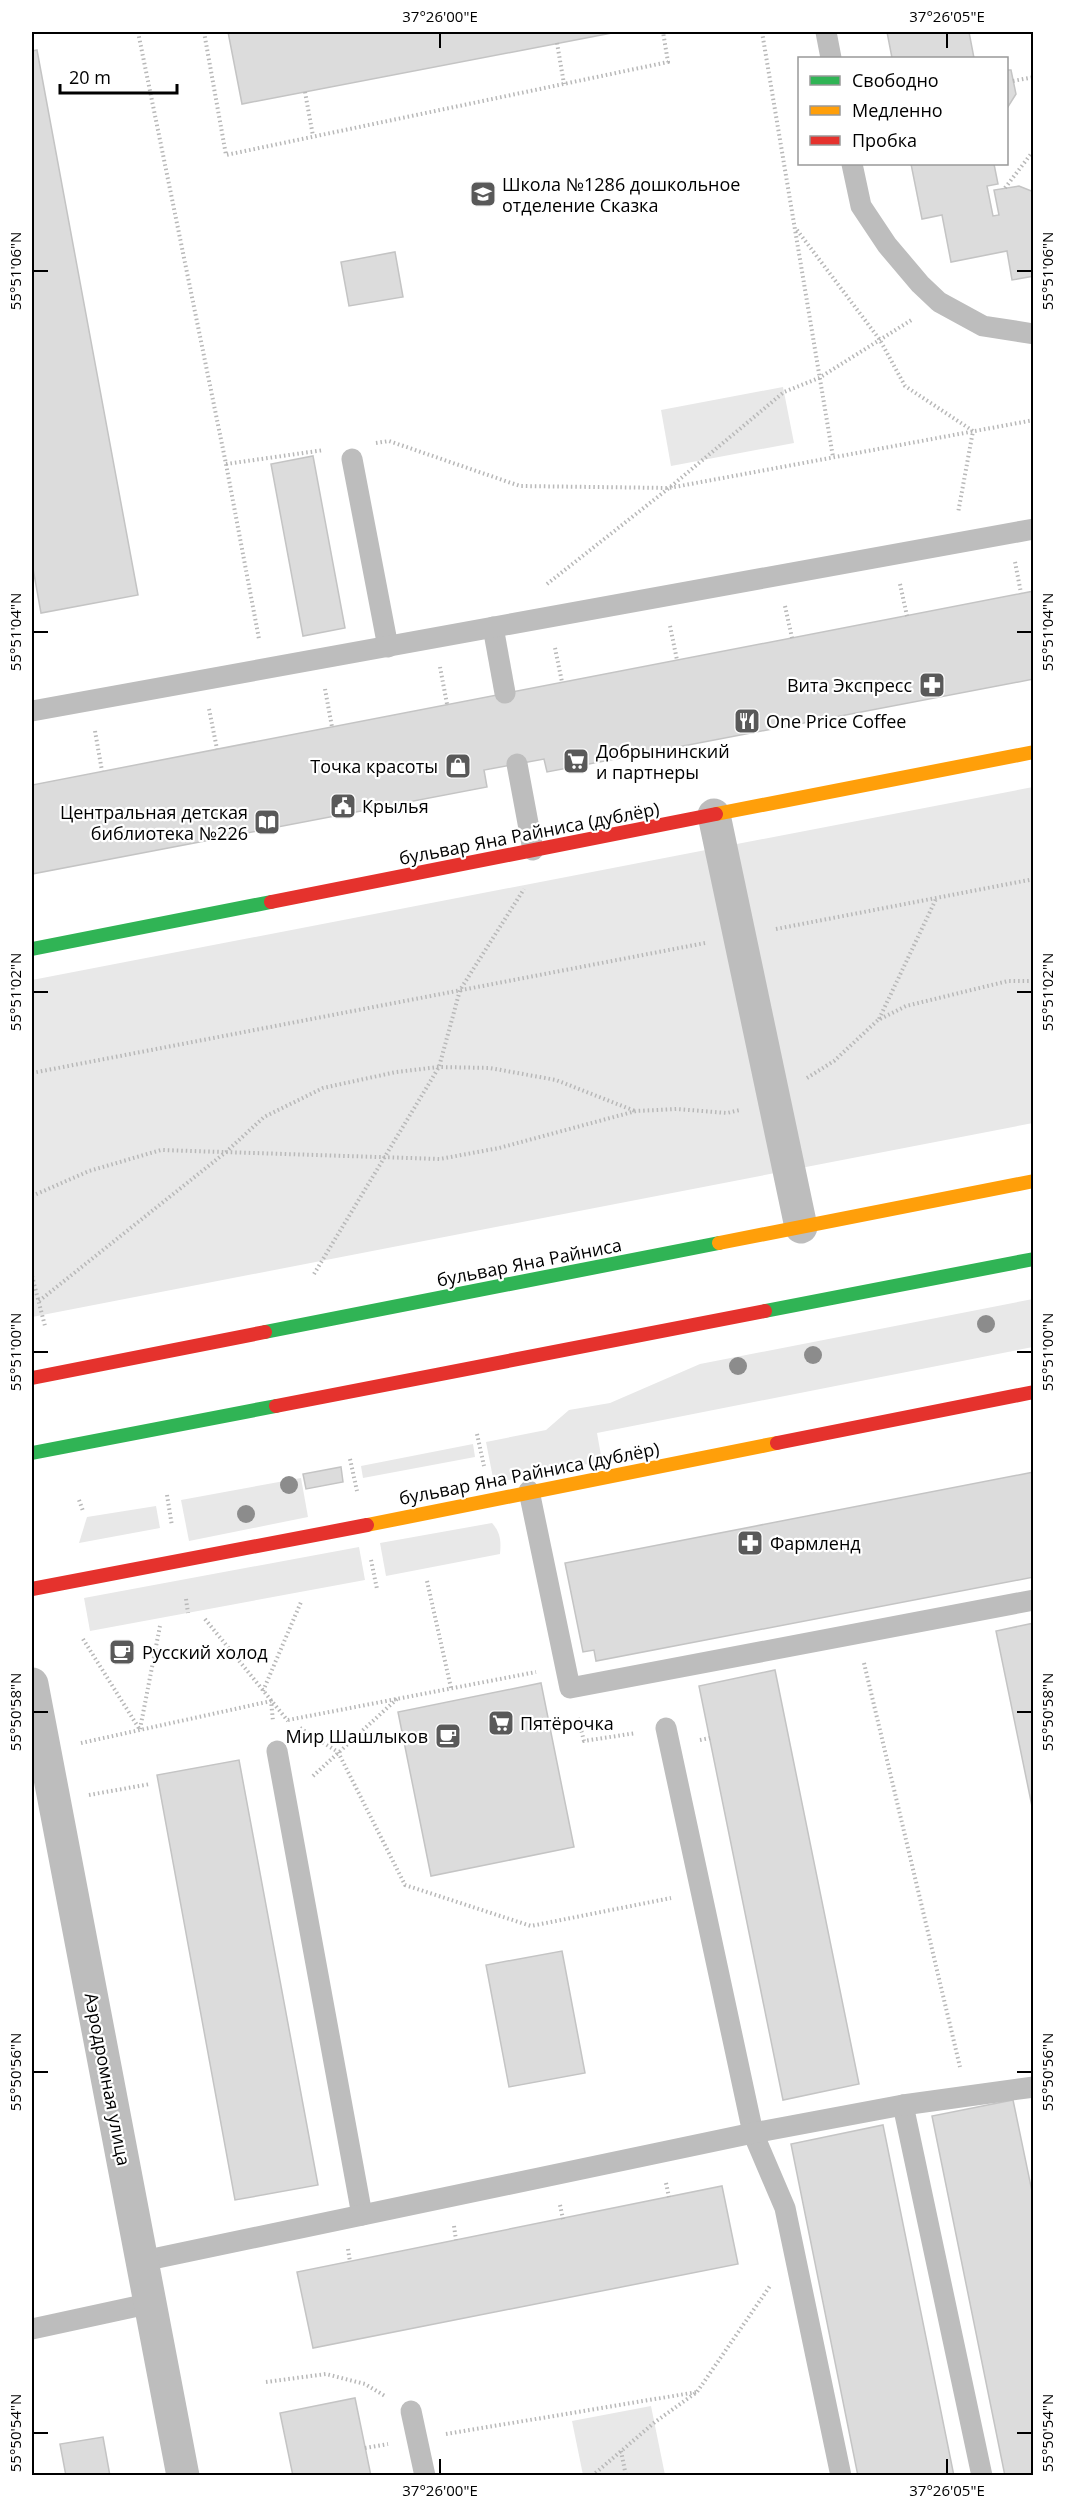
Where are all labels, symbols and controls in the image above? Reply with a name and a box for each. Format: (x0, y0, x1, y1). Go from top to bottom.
text: 37°26'00"E (402, 6, 478, 26)
text: 37°26'05"E (909, 6, 985, 26)
scale bar (60, 57, 177, 95)
legend (798, 57, 1008, 165)
text: 20 m (69, 65, 111, 89)
text: Свободно (852, 68, 939, 92)
text: Медленно (852, 98, 943, 122)
text: Пробка (852, 128, 917, 152)
place label: Школа №1286 дошкольное отделение Сказка (502, 172, 740, 217)
school or university icon: Школа №1286 дошкольное отделение Сказка (468, 179, 498, 209)
text: 55°51'06"N (5, 232, 25, 310)
text: 55°51'06"N (1037, 232, 1057, 310)
text: 55°51'04"N (5, 593, 25, 671)
text: 55°51'04"N (1037, 593, 1057, 671)
pharmacy icon: Вита Экспресс (917, 670, 947, 700)
place label: Вита Экспресс (787, 673, 912, 697)
restaurant icon: One Price Coffee (732, 706, 762, 736)
place label: One Price Coffee (766, 709, 906, 733)
place label: Добрынинский и партнеры (596, 739, 730, 784)
supermarket icon: Добрынинский и партнеры (561, 746, 591, 776)
shop icon: Точка красоты (443, 751, 473, 781)
place label: Точка красоты (310, 754, 438, 778)
public building icon: Крылья (328, 791, 358, 821)
place label: Крылья (362, 794, 429, 818)
street label: бульвар Яна Райниса (дублёр) (397, 796, 661, 870)
place label: Центральная детская библиотека №226 (60, 800, 248, 845)
library icon: Центральная детская библиотека №226 (252, 807, 282, 837)
text: 55°51'02"N (5, 953, 25, 1031)
text: 55°51'02"N (1037, 953, 1057, 1031)
street label: бульвар Яна Райниса (435, 1232, 623, 1292)
text: 55°51'00"N (5, 1313, 25, 1391)
text: 55°51'00"N (1037, 1313, 1057, 1391)
street label: бульвар Яна Райниса (дублёр) (397, 1436, 661, 1510)
pharmacy icon: Фармленд (735, 1528, 765, 1558)
place label: Фармленд (770, 1531, 861, 1555)
cafe icon: Русский холод (107, 1637, 137, 1667)
place label: Русский холод (142, 1640, 268, 1664)
text: 55°50'58"N (5, 1673, 25, 1751)
text: 55°50'58"N (1037, 1673, 1057, 1751)
supermarket icon: Пятёрочка (486, 1708, 516, 1738)
place label: Пятёрочка (520, 1711, 614, 1735)
cafe icon: Мир Шашлыков (433, 1721, 463, 1751)
place label: Мир Шашлыков (286, 1724, 428, 1748)
street label: Аэродромная улица (79, 1991, 137, 2167)
text: 55°50'56"N (5, 2033, 25, 2111)
text: 55°50'56"N (1037, 2033, 1057, 2111)
text: 55°50'54"N (5, 2394, 25, 2472)
text: 55°50'54"N (1037, 2394, 1057, 2472)
text: 37°26'00"E (402, 2480, 478, 2500)
text: 37°26'05"E (909, 2480, 985, 2500)

